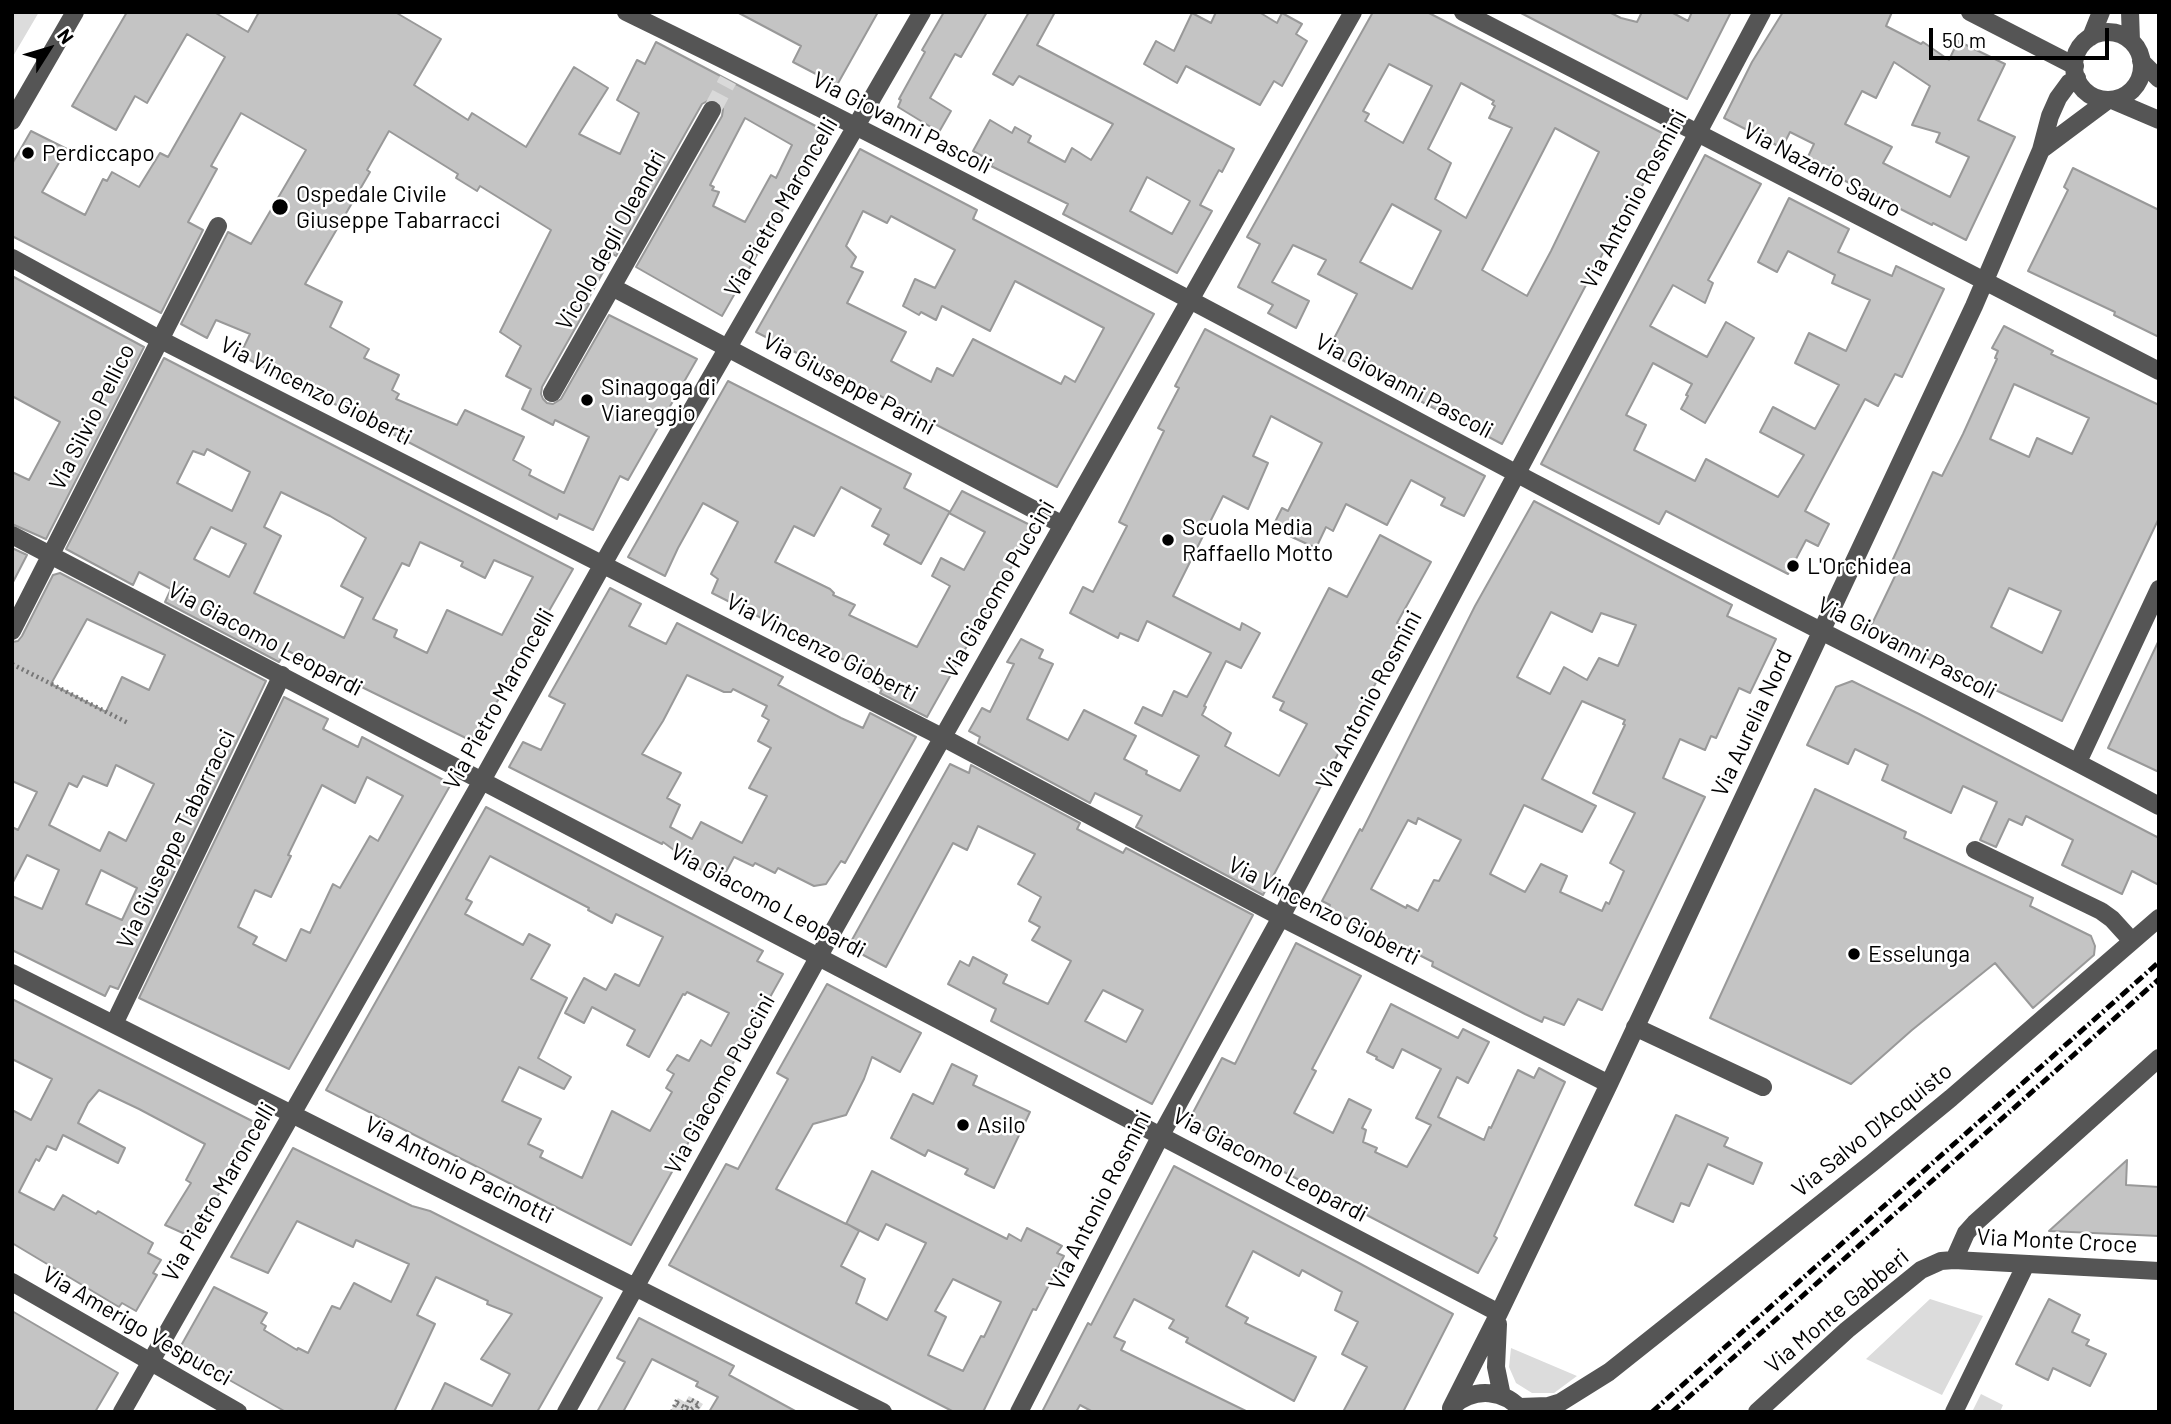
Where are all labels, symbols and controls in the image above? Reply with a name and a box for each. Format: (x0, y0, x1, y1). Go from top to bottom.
north arrow (14, 14, 84, 84)
scale bar (1933, 14, 2113, 58)
text: N (53, 24, 79, 48)
text: 50 m (1942, 27, 1986, 52)
street label: Via Giovanni Pascoli (808, 66, 996, 180)
street label: Via Antonio Rosmini (1575, 105, 1693, 293)
street label: Via Pietro Maroncelli (718, 112, 844, 302)
street label: Via Nazario Sauro (1738, 117, 1906, 223)
place label: Perdiccapo (42, 139, 155, 167)
marker: Perdiccapo (20, 145, 36, 161)
street label: Vicolo degli Oleandri (550, 145, 672, 335)
place label: Ospedale Civile Giuseppe Tabarracci (296, 180, 501, 234)
marker: Ospedale Civile Giuseppe Tabarracci (270, 197, 290, 217)
street label: Via Giuseppe Parini (758, 327, 940, 441)
street label: Via Giovanni Pascoli (1310, 327, 1498, 445)
street label: Via Vincenzo Gioberti (216, 331, 416, 451)
street label: Via Silvio Pellico (43, 339, 141, 495)
place label: Sinagoga di Viareggio (601, 373, 716, 427)
marker: Sinagoga di Viareggio (579, 392, 595, 408)
street label: Via Giacomo Puccini (936, 495, 1060, 683)
place label: Scuola Media Raffaello Motto (1182, 513, 1333, 567)
marker: Scuola Media Raffaello Motto (1160, 532, 1176, 548)
place label: L'Orchidea (1807, 552, 1911, 580)
marker: L'Orchidea (1785, 558, 1801, 574)
street label: Via Giacomo Leopardi (163, 576, 367, 702)
street label: Via Vincenzo Gioberti (722, 588, 922, 708)
street label: Via Giovanni Pascoli (1813, 591, 2001, 705)
street label: Via Pietro Maroncelli (438, 604, 560, 794)
street label: Via Antonio Rosmini (1310, 606, 1428, 794)
street label: Via Aurelia Nord (1706, 645, 1798, 801)
street label: Via Giuseppe Tabarracci (111, 725, 241, 953)
street label: Via Giacomo Leopardi (666, 838, 870, 964)
street label: Via Vincenzo Gioberti (1224, 851, 1424, 971)
place label: Esselunga (1868, 940, 1970, 968)
marker: Esselunga (1846, 946, 1862, 962)
street label: Via Giacomo Puccini (659, 989, 781, 1179)
street label: Via Salvo D'Acquisto (1786, 1057, 1958, 1203)
street label: Via Pietro Maroncelli (156, 1097, 282, 1287)
street label: Via Giacomo Leopardi (1168, 1102, 1372, 1228)
street label: Via Antonio Rosmini (1043, 1105, 1157, 1295)
street label: Via Antonio Pacinotti (360, 1110, 558, 1230)
place label: Asilo (977, 1111, 1026, 1139)
marker: Asilo (955, 1117, 971, 1133)
street label: Via Monte Croce (1976, 1223, 2138, 1259)
street label: Via Monte Gabberi (1760, 1243, 1914, 1379)
street label: Via Amerigo Vespucci (37, 1260, 237, 1392)

